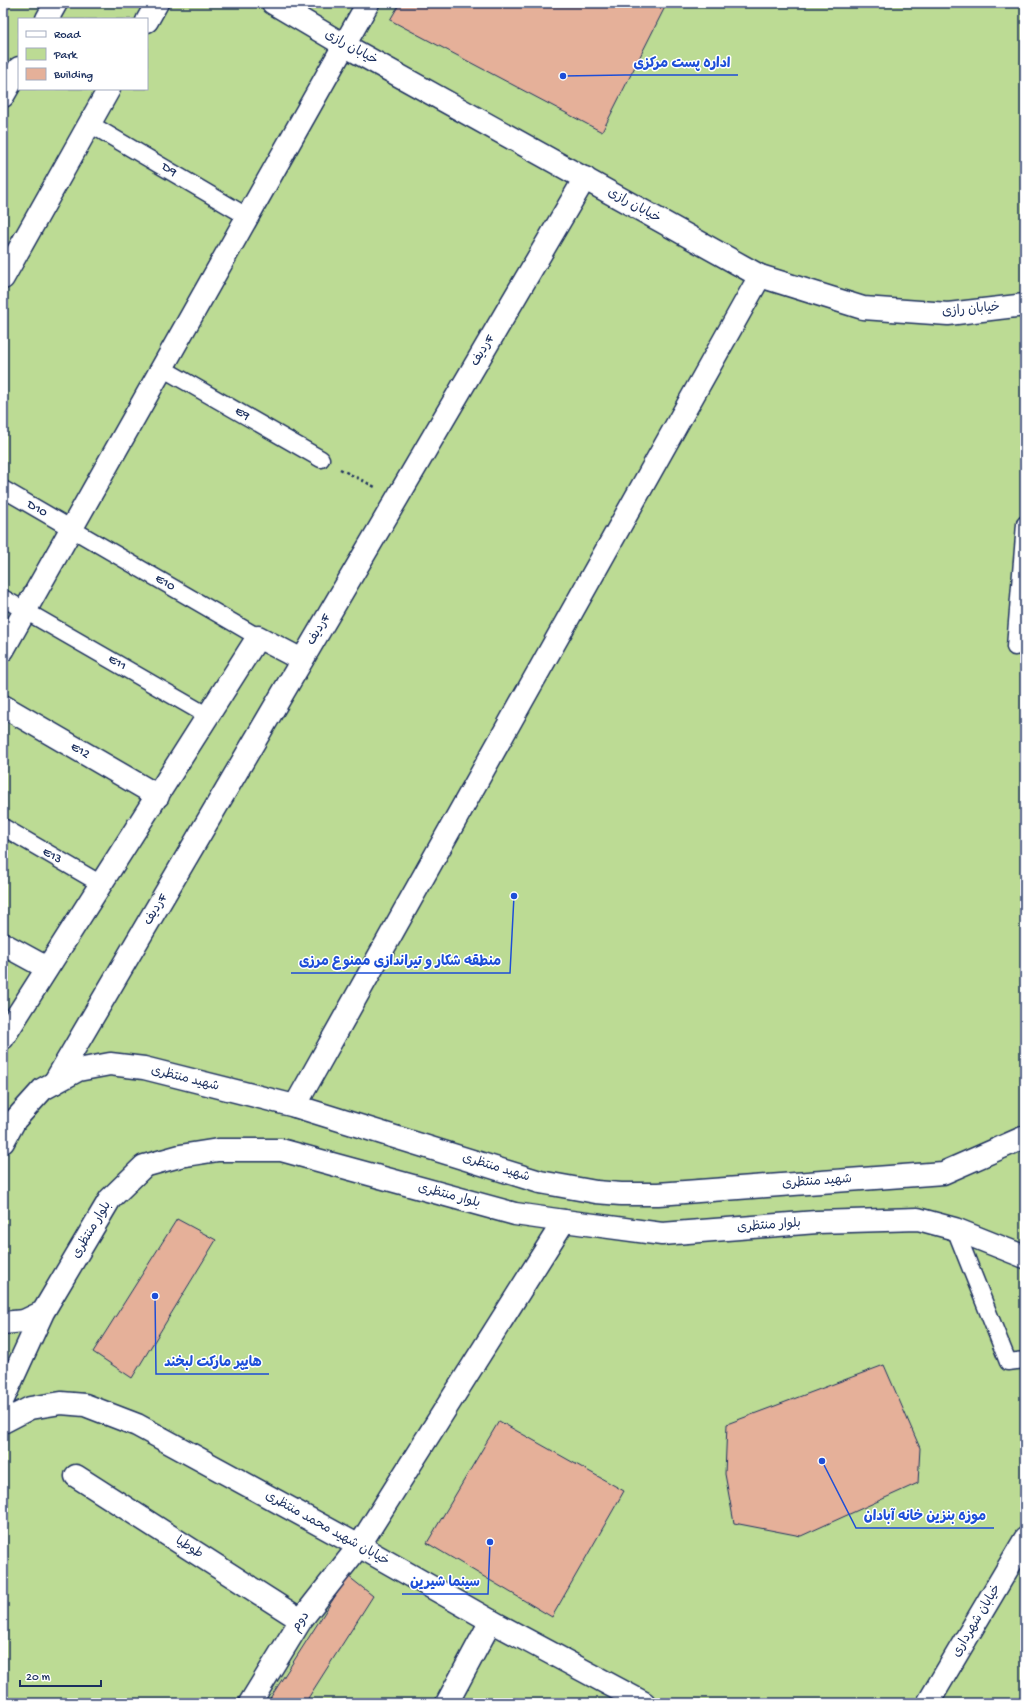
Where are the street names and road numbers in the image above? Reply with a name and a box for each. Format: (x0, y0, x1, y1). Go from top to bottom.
street label: خیابان رازی (322, 27, 380, 69)
street label: D9 (158, 159, 180, 181)
street label: خیابان رازی (605, 185, 663, 227)
street label: خیابان رازی (941, 300, 1001, 320)
street label: ردیفF (468, 332, 499, 369)
street label: E9 (232, 404, 252, 424)
street label: D10 (23, 497, 50, 521)
street label: E10 (152, 571, 178, 595)
street label: ردیفF (304, 611, 335, 648)
street label: E11 (105, 652, 129, 674)
street label: E12 (68, 740, 93, 763)
street label: E13 (40, 844, 65, 868)
street label: ردیفF (141, 891, 172, 928)
street label: شهید منتظری (149, 1063, 221, 1095)
street label: شهید منتظری (460, 1151, 532, 1185)
street label: شهید منتظری (782, 1172, 852, 1192)
street label: بلوار منتظری (416, 1180, 482, 1212)
street label: بلوار منتظری (69, 1199, 115, 1261)
street label: بلوار منتظری (737, 1216, 801, 1236)
street label: خیابان شهید محمد منتظری (262, 1489, 392, 1569)
street label: طوطیا (172, 1534, 206, 1562)
street label: خیابان شهرداری (949, 1582, 1005, 1660)
street label: دوم (289, 1609, 314, 1636)

